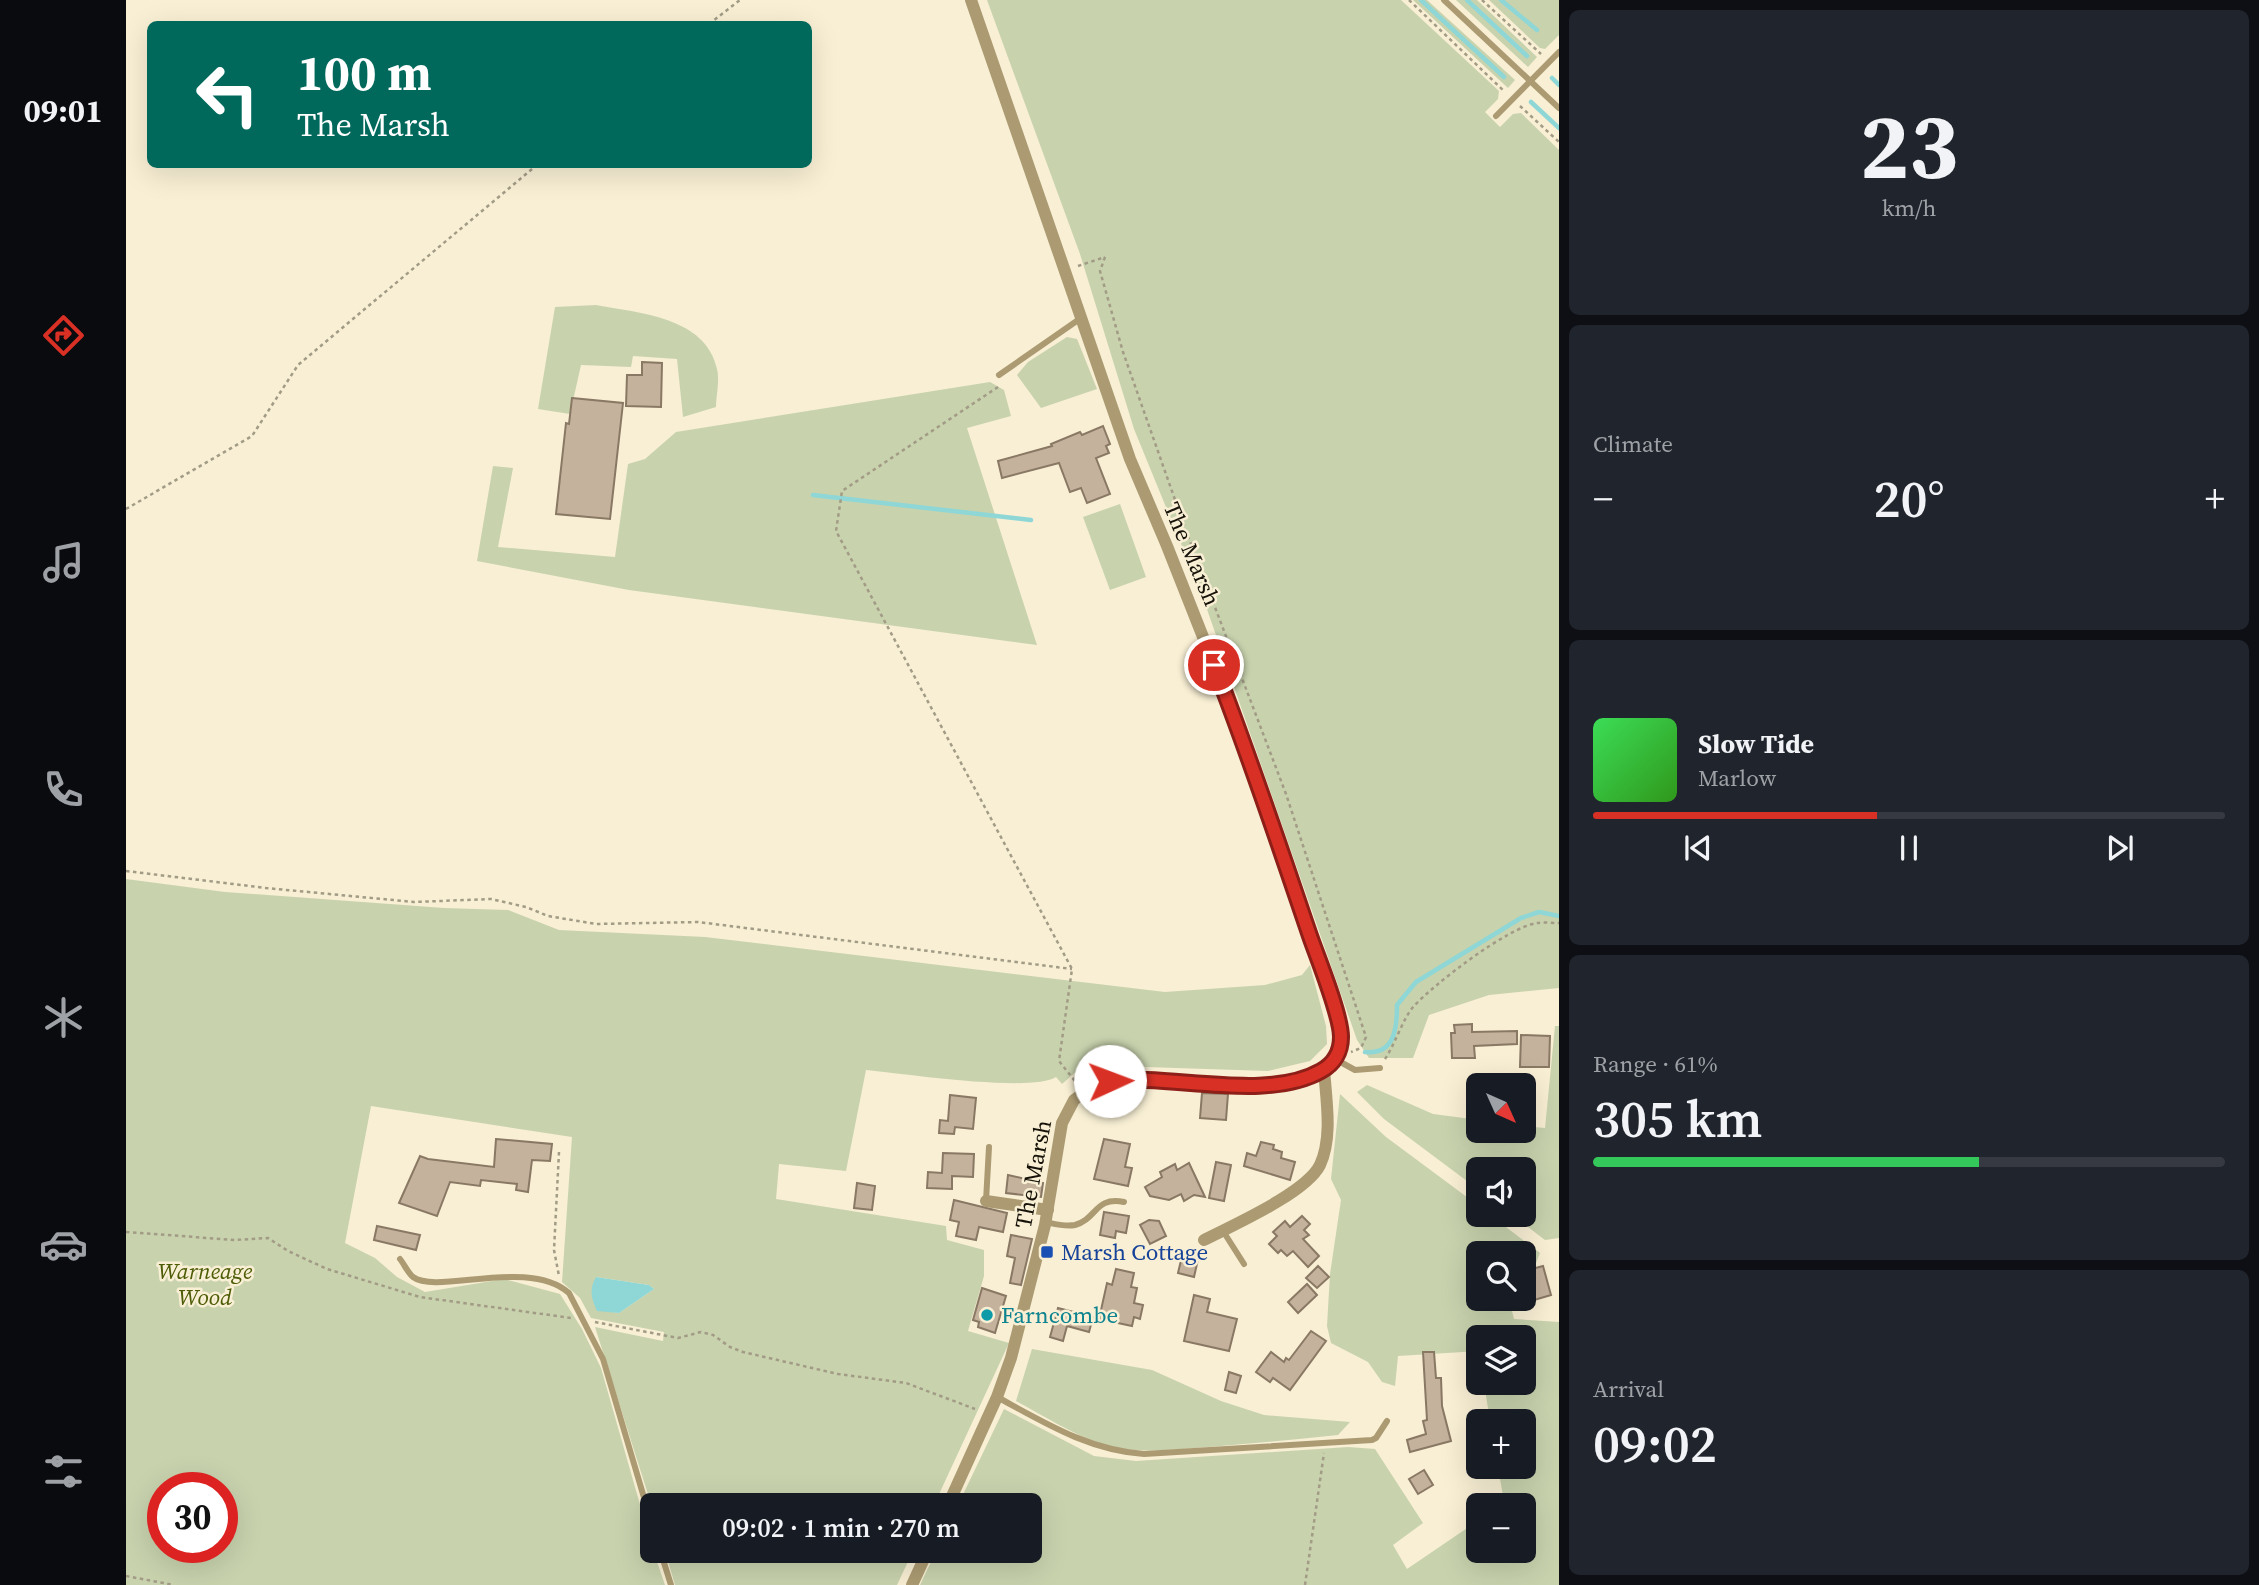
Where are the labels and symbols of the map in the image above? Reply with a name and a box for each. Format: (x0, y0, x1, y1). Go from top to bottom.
street label: The Marsh (1156, 497, 1228, 611)
pin (1184, 635, 1244, 695)
position arrow (1073, 1044, 1147, 1118)
north arrow (1466, 1073, 1536, 1143)
street label: The Marsh (1007, 1117, 1059, 1231)
place label: Marsh Cottage (1061, 1236, 1208, 1268)
marker: Marsh Cottage (1039, 1244, 1055, 1260)
park label: Warneage Wood (158, 1255, 253, 1313)
place label: Farncombe (1001, 1299, 1118, 1331)
marker: Farncombe (979, 1307, 995, 1323)
speed limit sign: 30 (147, 1472, 238, 1563)

